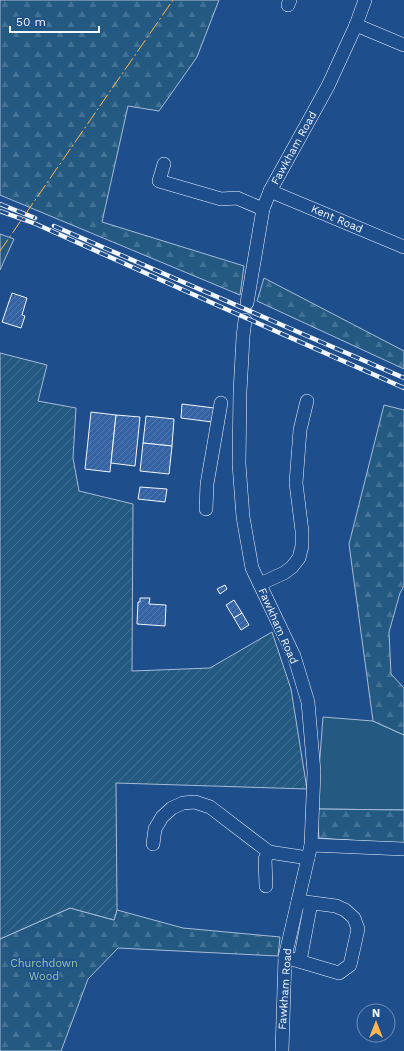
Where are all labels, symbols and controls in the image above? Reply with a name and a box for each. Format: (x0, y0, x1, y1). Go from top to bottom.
scale bar (10, 8, 99, 34)
text: 50 m (16, 15, 46, 29)
street label: Fawkham Road (268, 109, 320, 187)
street label: Kent Road (309, 202, 365, 236)
street label: Fawkham Road (255, 586, 301, 666)
street label: Fawkham Road (276, 948, 294, 1030)
park label: Churchdown Wood (10, 957, 78, 983)
north arrow (356, 1003, 396, 1043)
text: N (372, 1007, 380, 1020)

